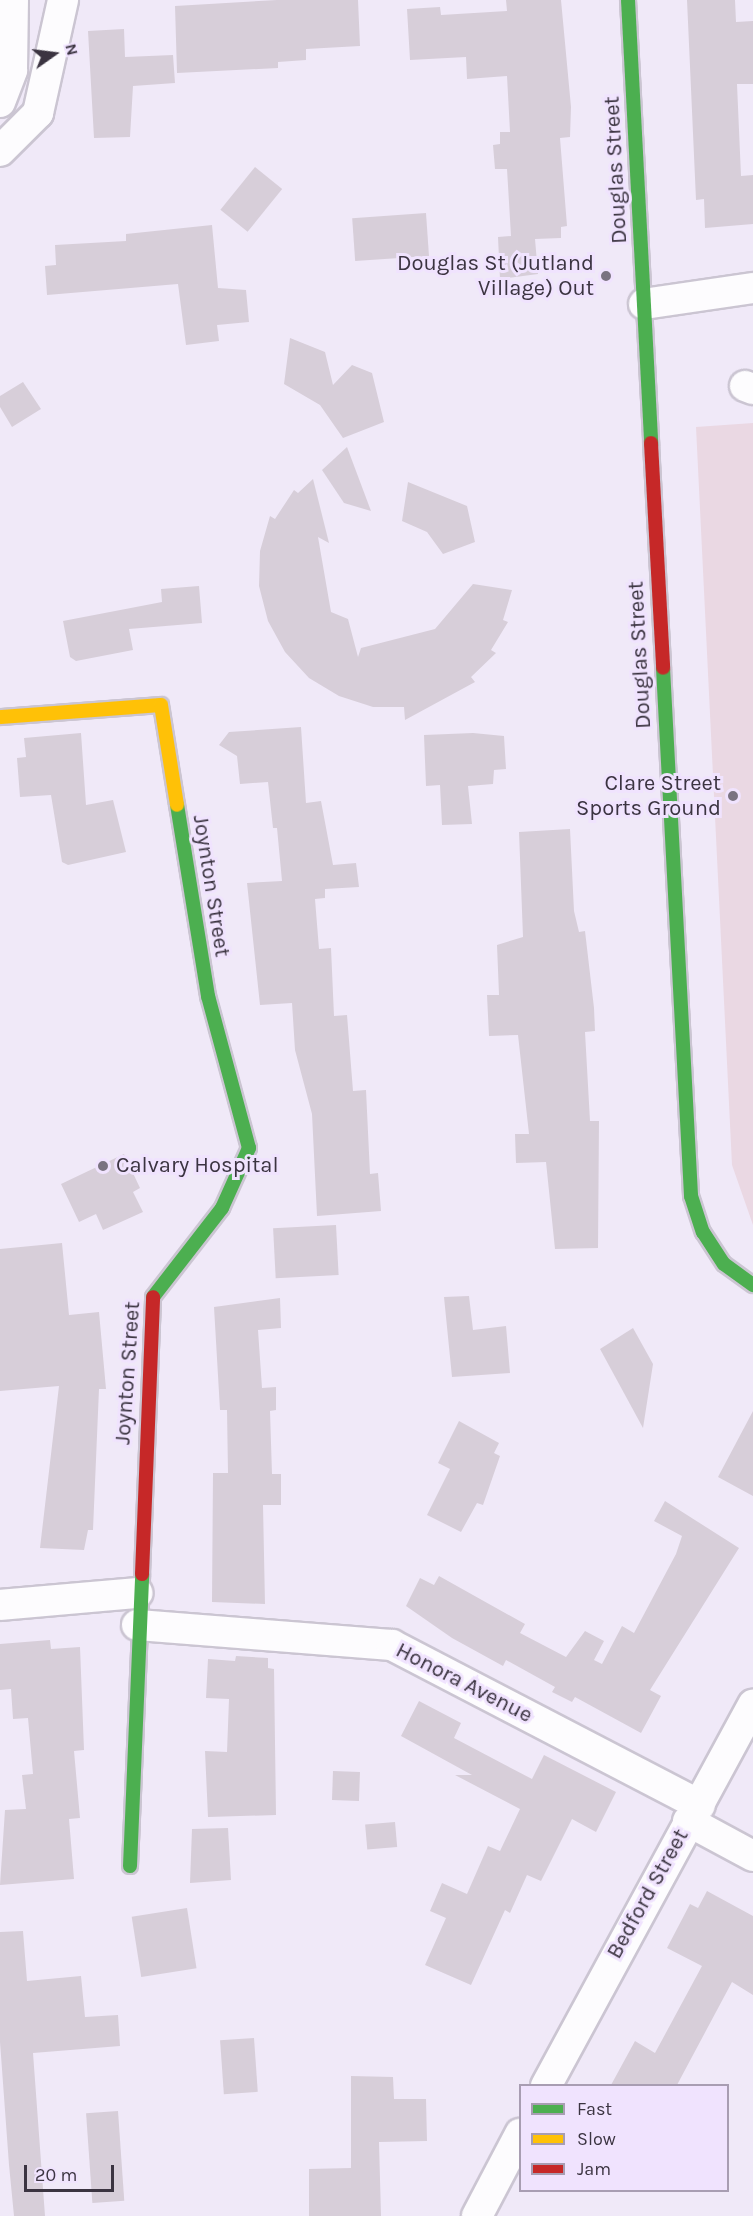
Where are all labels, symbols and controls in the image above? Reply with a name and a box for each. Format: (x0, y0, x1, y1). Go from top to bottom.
north arrow (24, 24, 84, 84)
text: N (61, 42, 83, 57)
street label: Douglas Street (599, 96, 633, 244)
place label: Douglas St (Jutland Village) Out (397, 250, 594, 302)
marker: Douglas St (Jutland Village) Out (599, 269, 613, 283)
street label: Douglas Street (623, 581, 657, 729)
place label: Clare Street Sports Ground (576, 770, 721, 822)
marker: Clare Street Sports Ground (726, 789, 740, 803)
street label: Joynton Street (187, 813, 235, 959)
place label: Calvary Hospital (116, 1153, 279, 1179)
marker: Calvary Hospital (94, 1157, 112, 1175)
street label: Joynton Street (110, 1300, 146, 1446)
street label: Honora Avenue (391, 1637, 537, 1729)
street label: Bedford Street (602, 1825, 694, 1963)
legend (519, 2084, 729, 2192)
text: Fast (577, 2098, 612, 2120)
text: Slow (577, 2128, 616, 2150)
scale bar (27, 2153, 117, 2191)
text: Jam (577, 2158, 611, 2180)
text: 20 m (35, 2164, 77, 2186)

